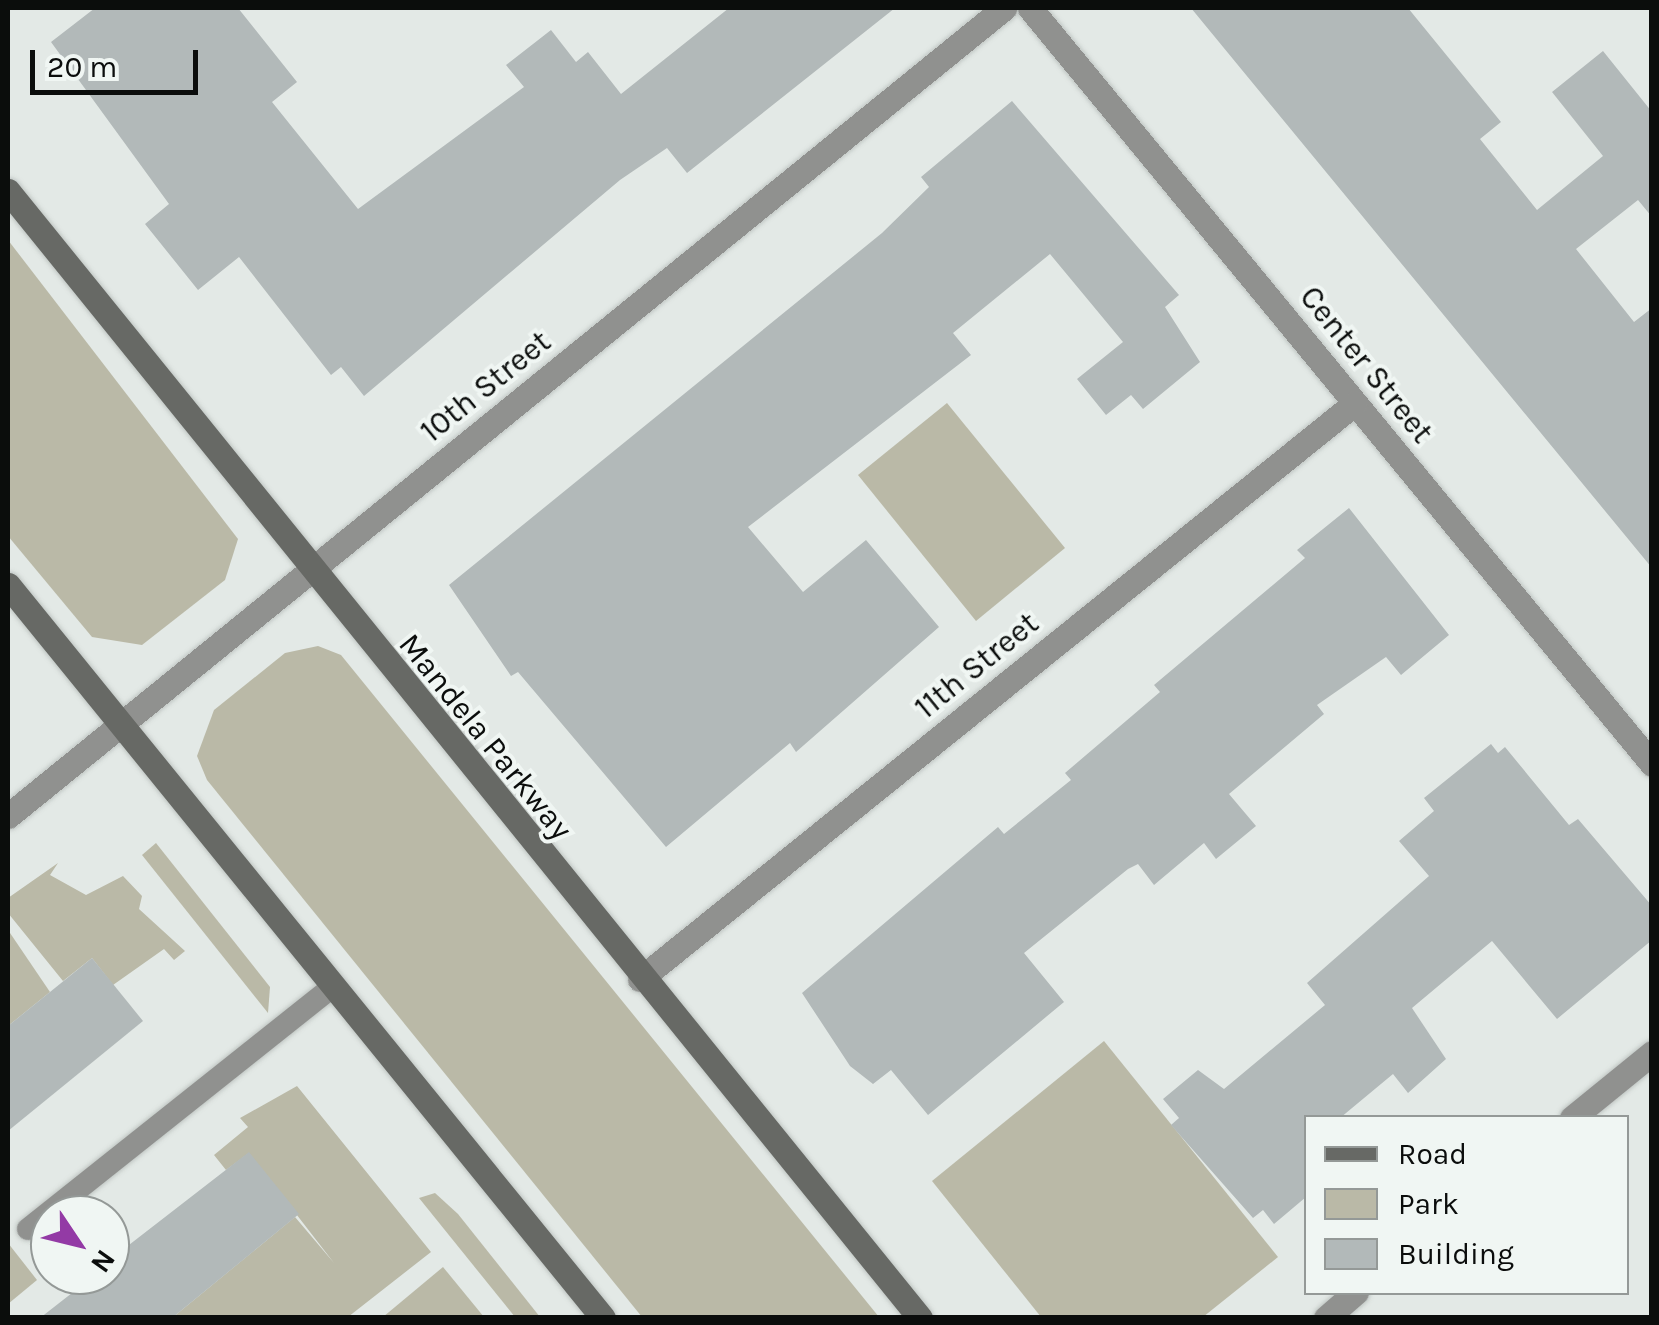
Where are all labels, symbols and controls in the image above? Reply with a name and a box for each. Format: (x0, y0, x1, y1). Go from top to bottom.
scale bar (35, 30, 202, 92)
text: 20 m (47, 49, 117, 85)
street label: Center Street (1291, 279, 1441, 451)
street label: 10th Street (413, 323, 559, 451)
street label: 11th Street (907, 605, 1047, 727)
street label: Mandela Parkway (390, 626, 580, 848)
legend (1304, 1115, 1629, 1295)
text: Road (1398, 1136, 1467, 1172)
text: Park (1398, 1186, 1459, 1222)
north arrow (30, 1195, 130, 1295)
text: Building (1398, 1236, 1514, 1272)
text: N (84, 1244, 123, 1279)

